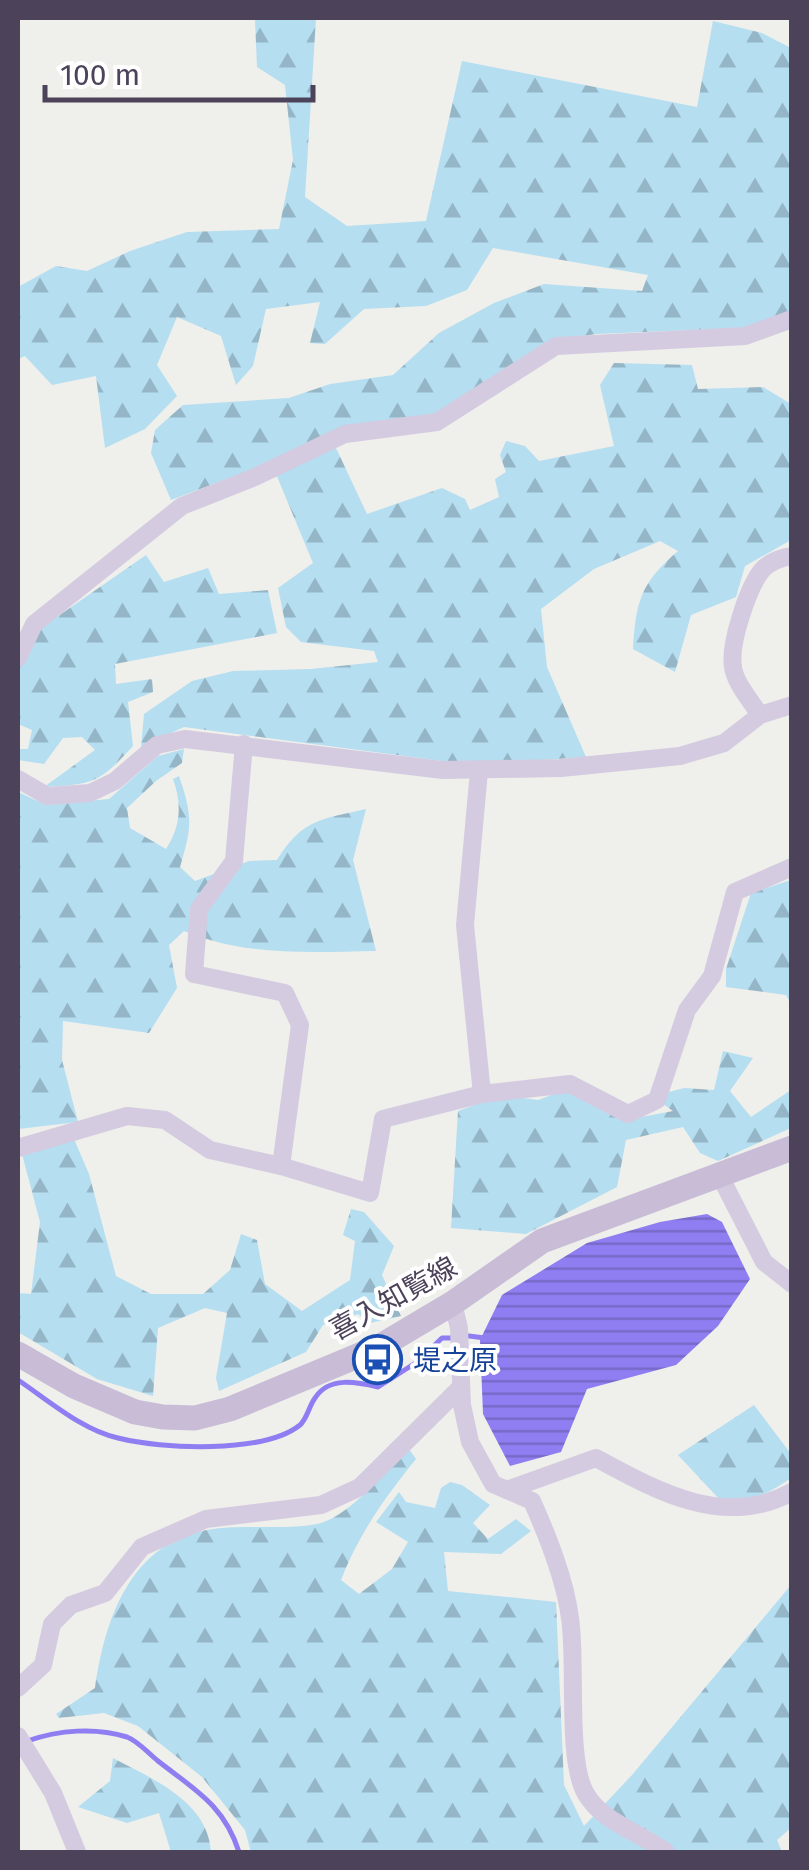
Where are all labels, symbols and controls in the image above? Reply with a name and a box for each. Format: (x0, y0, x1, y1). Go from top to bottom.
scale bar (45, 40, 312, 102)
text: 100 m (60, 57, 140, 93)
street label: 喜入知覧線 (324, 1250, 462, 1347)
bus stop icon: 堤之原 (352, 1334, 404, 1386)
place label: 堤之原 (413, 1344, 497, 1377)

